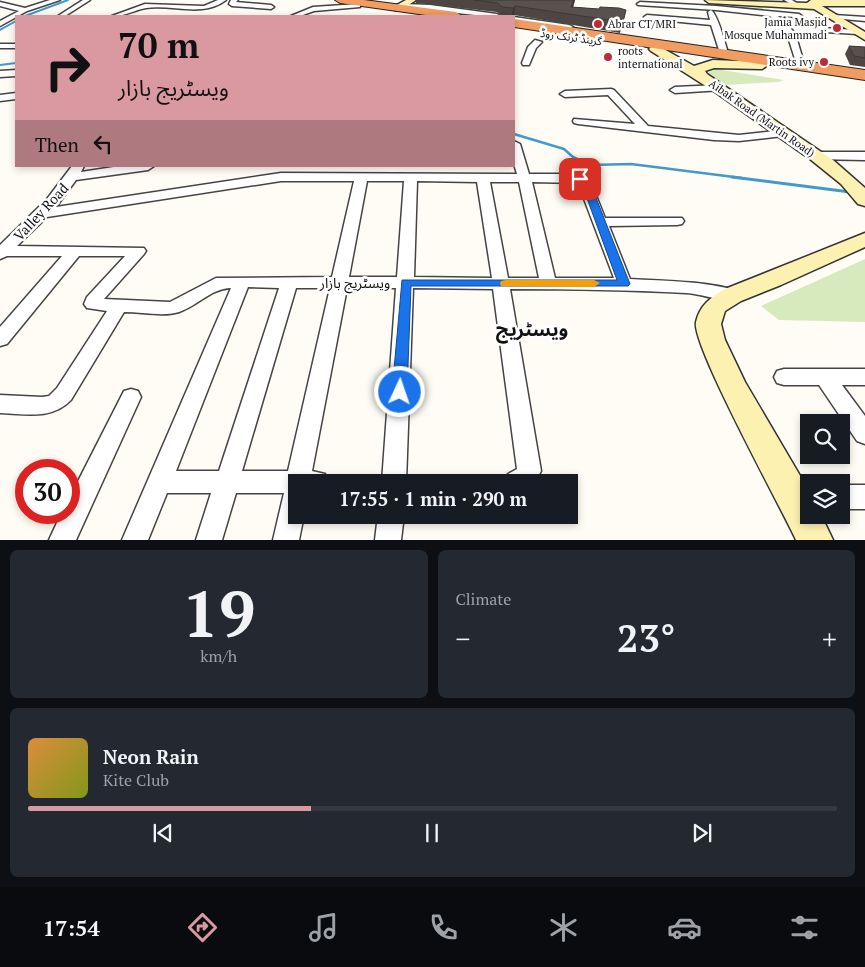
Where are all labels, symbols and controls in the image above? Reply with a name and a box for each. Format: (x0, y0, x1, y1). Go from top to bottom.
place label: Jamia Masjid Mosque Muhammadi (724, 15, 827, 42)
place label: Abrar CT/MRI (608, 17, 676, 31)
marker: Abrar CT/MRI (592, 18, 604, 30)
text: 70 m (118, 22, 199, 68)
marker: Jamia Masjid Mosque Muhammadi (831, 22, 843, 34)
street label: گرینڈ ٹرنک روڈ (539, 26, 603, 48)
icon: right (35, 35, 100, 100)
place label: roots international (618, 44, 683, 71)
marker: roots international (602, 51, 614, 63)
place label: Roots ivy (769, 55, 814, 69)
marker: Roots ivy (818, 56, 830, 68)
text: ویسٹریج بازار (118, 73, 229, 102)
street label: Aibak Road (Martin Road) (706, 76, 818, 160)
icon: left (89, 130, 117, 158)
text: Then (35, 132, 79, 157)
pin (559, 158, 601, 200)
icon: arrive (566, 165, 594, 193)
street label: Valley Road (9, 179, 72, 245)
street label: ویسٹریج بازار (319, 273, 390, 294)
district label: ویسٹریج (496, 316, 568, 344)
position arrow (373, 365, 425, 417)
map controls (800, 414, 850, 524)
button: search (800, 414, 850, 464)
speed limit sign: 30 (15, 459, 80, 524)
button: layers (800, 474, 850, 524)
text: 17:55 · 1 min · 290 m (339, 486, 527, 511)
text: 19 (182, 569, 255, 656)
text: Climate (456, 588, 511, 610)
text: 23° (617, 613, 676, 663)
text: − (456, 620, 470, 657)
text: + (822, 620, 837, 657)
text: km/h (200, 645, 237, 667)
text: Neon Rain (103, 744, 199, 769)
text: Kite Club (103, 769, 169, 791)
icon: previous (149, 819, 177, 847)
icon: pause (418, 819, 446, 847)
icon: next (688, 819, 716, 847)
icon: directions (185, 910, 220, 945)
icon: music (306, 910, 341, 945)
icon: phone (426, 910, 461, 945)
icon: climate (546, 910, 581, 945)
icon: car (667, 910, 702, 945)
icon: filters (787, 910, 822, 945)
text: 17:54 (43, 913, 100, 942)

